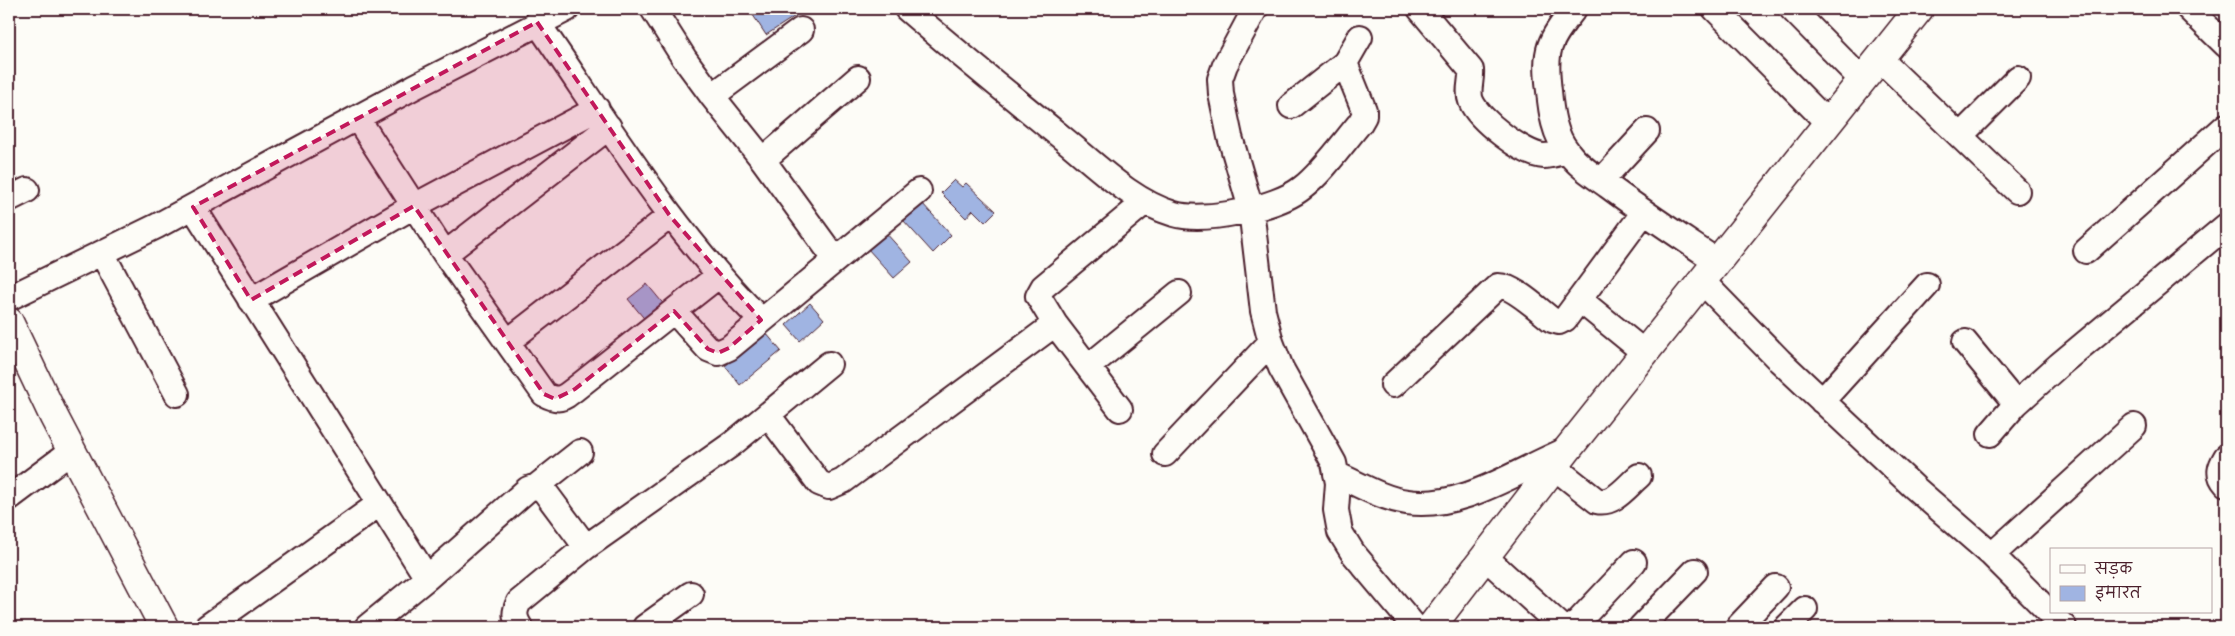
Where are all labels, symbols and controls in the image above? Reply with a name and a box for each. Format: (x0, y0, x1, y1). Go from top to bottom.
legend (2050, 548, 2212, 614)
text: सड़क (2094, 560, 2133, 579)
text: इमारत (2095, 584, 2142, 603)

